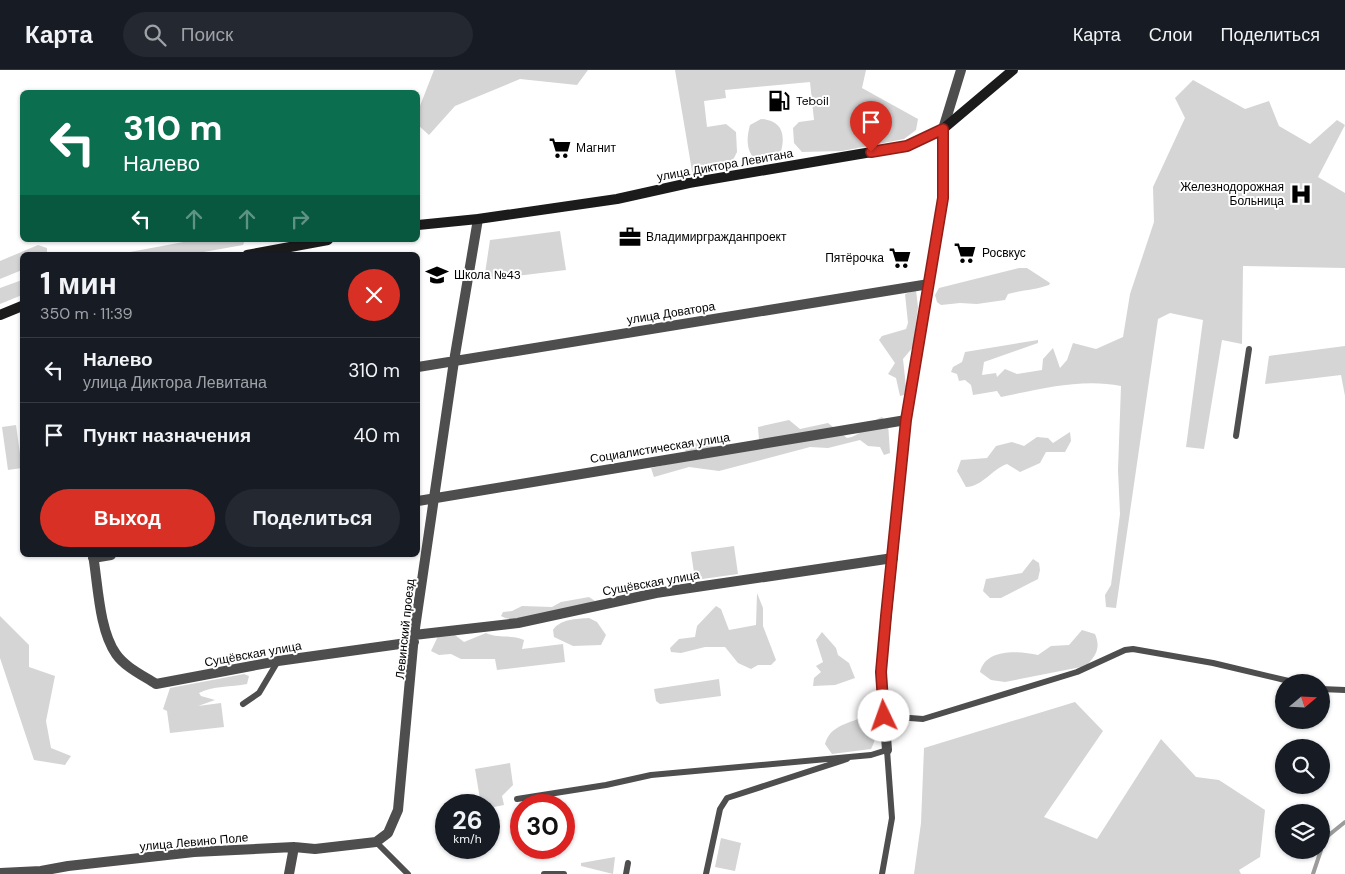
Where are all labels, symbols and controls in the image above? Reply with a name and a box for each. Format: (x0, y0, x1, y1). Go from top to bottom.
search box (123, 12, 473, 57)
text: Карта (25, 19, 93, 50)
icon: search (141, 21, 169, 49)
text: Поиск (181, 22, 233, 47)
text: Карта (1073, 23, 1121, 47)
text: Слои (1149, 23, 1193, 47)
text: Поделиться (1221, 23, 1320, 47)
fuel station icon: Teboil (766, 88, 792, 114)
place label: Teboil (796, 93, 829, 109)
pin (850, 101, 892, 152)
text: 310 m (123, 105, 222, 151)
icon: arrive (857, 108, 885, 136)
icon: left (40, 110, 105, 175)
supermarket icon: Магнит (547, 135, 573, 161)
place label: Магнит (576, 140, 617, 156)
street label: улица Диктора Левитана (656, 145, 795, 185)
text: Налево (123, 149, 200, 178)
place label: Железнодорожная Больница (1180, 179, 1284, 209)
hospital icon: Железнодорожная Больница (1288, 181, 1314, 207)
icon: left (127, 205, 155, 233)
icon: ahead (180, 205, 208, 233)
icon: ahead (233, 205, 261, 233)
icon: right (286, 205, 314, 233)
office icon: Владимиргражданпроект (617, 224, 643, 250)
place label: Владимиргражданпроект (646, 229, 787, 245)
supermarket icon: Росвкус (952, 240, 978, 266)
supermarket icon: Пятёрочка (887, 245, 913, 271)
place label: Росвкус (982, 245, 1026, 261)
place label: Пятёрочка (825, 250, 884, 266)
school or university icon: Школа №43 (424, 262, 450, 288)
text: 1 мин (40, 264, 117, 303)
place label: Школа №43 (454, 267, 521, 283)
button: close (348, 269, 400, 321)
street label: улица Доватора (626, 298, 717, 328)
text: 350 m · 11:39 (40, 303, 133, 324)
text: Налево (83, 347, 153, 372)
icon: left (40, 356, 68, 384)
text: 310 m (348, 358, 400, 383)
text: улица Диктора Левитана (83, 372, 267, 393)
icon: arrive (40, 421, 68, 449)
text: Пункт назначения (83, 423, 251, 448)
text: 40 m (353, 423, 400, 448)
street label: Социалистическая улица (589, 429, 731, 467)
button: Выход (40, 489, 215, 547)
button: Поделиться (225, 489, 400, 547)
street label: Сущёвская улица (601, 567, 701, 599)
street label: Левинский проезд (392, 578, 418, 680)
street label: Сущёвская улица (203, 638, 303, 670)
north arrow (1275, 674, 1330, 729)
map controls (1275, 674, 1330, 859)
position arrow (857, 689, 909, 741)
button: search (1275, 739, 1330, 794)
speed limit sign: 30 (510, 794, 575, 859)
text: 26 (452, 804, 483, 837)
button: layers (1275, 804, 1330, 859)
street label: улица Левино Поле (139, 829, 249, 855)
text: km/h (453, 831, 482, 847)

